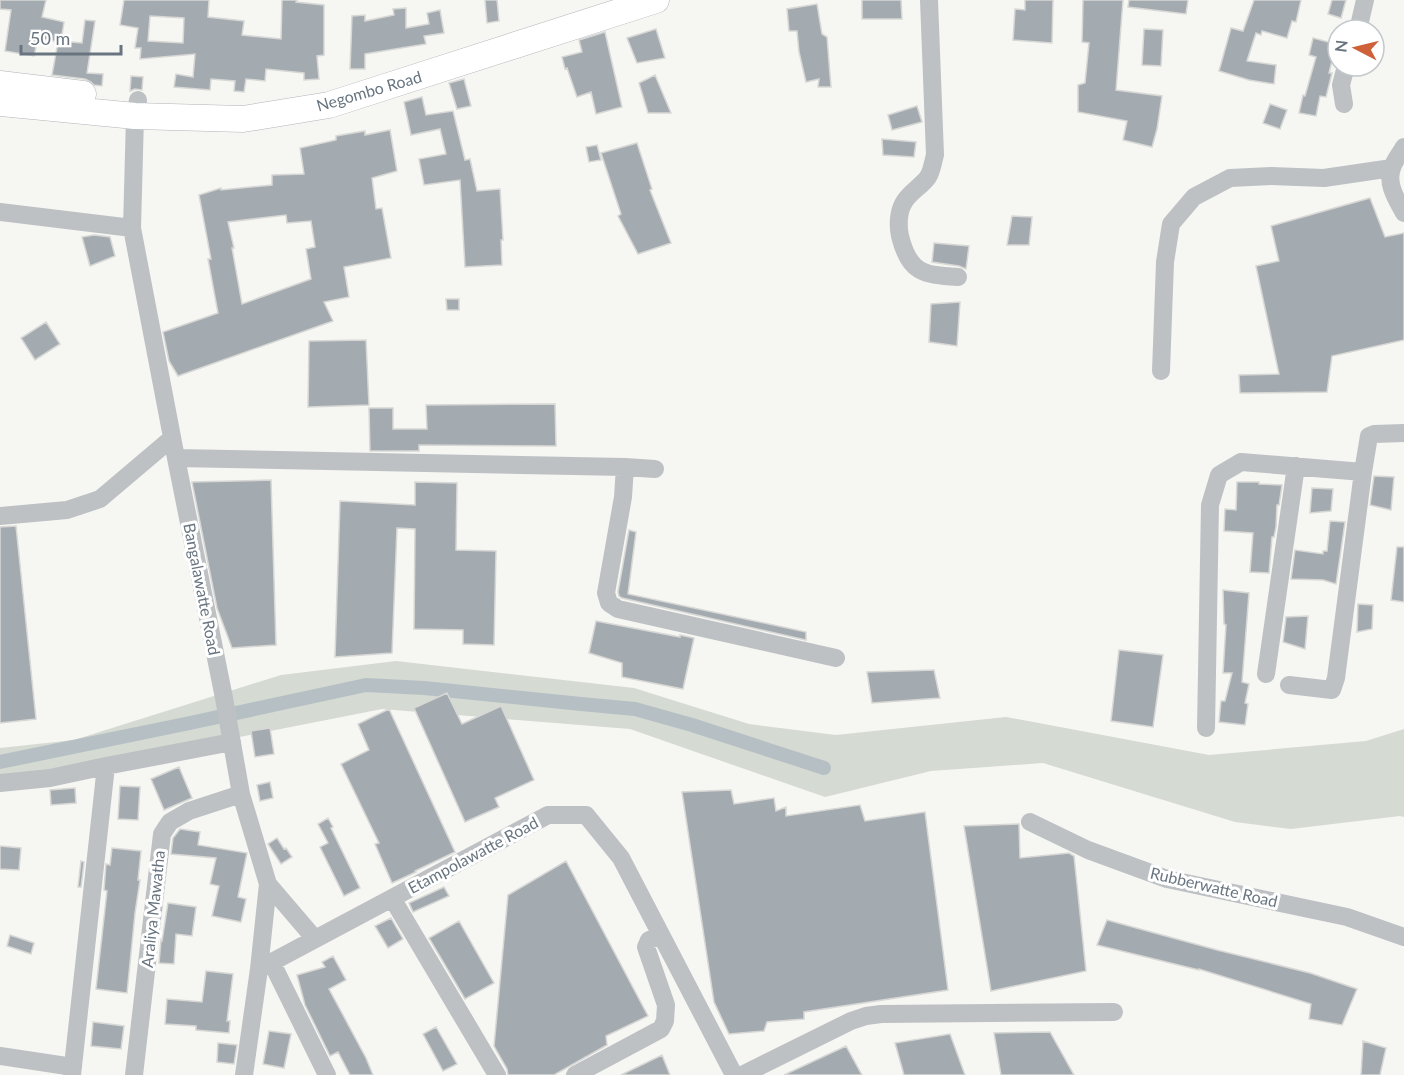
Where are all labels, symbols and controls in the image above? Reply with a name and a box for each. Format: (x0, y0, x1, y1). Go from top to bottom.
scale bar (21, 18, 122, 56)
north arrow (1326, 18, 1386, 78)
text: 50 m (30, 27, 70, 49)
text: N (1330, 39, 1351, 53)
street label: Negombo Road (314, 66, 424, 115)
street label: Bangalawatte Road (180, 521, 225, 657)
street label: Etampolawatte Road (404, 812, 541, 897)
street label: Araliya Mawatha (137, 849, 168, 968)
street label: Rubberwatte Road (1149, 863, 1280, 910)

